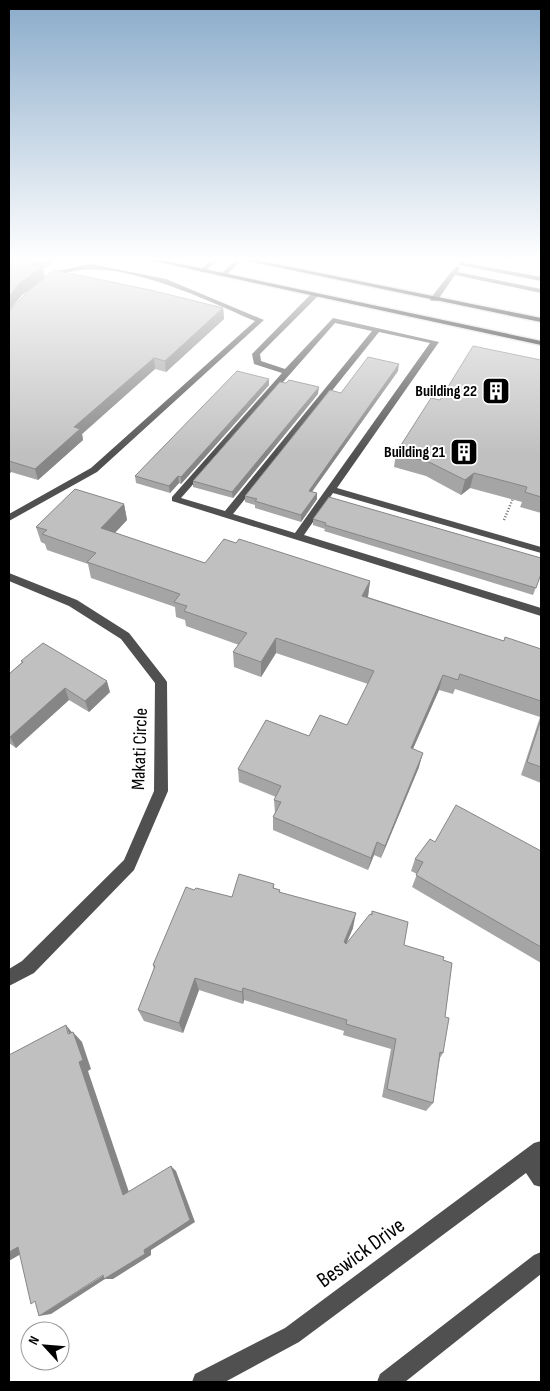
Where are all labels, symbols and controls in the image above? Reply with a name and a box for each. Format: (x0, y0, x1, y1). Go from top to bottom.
building icon: Building 22 (481, 376, 511, 406)
place label: Building 22 (415, 382, 477, 401)
building icon: Building 21 (449, 437, 479, 467)
place label: Building 21 (384, 443, 446, 462)
street label: Makati Circle (127, 708, 153, 790)
street label: Beswick Drive (312, 1212, 410, 1294)
north arrow (20, 1321, 70, 1371)
text: N (24, 1333, 43, 1348)

